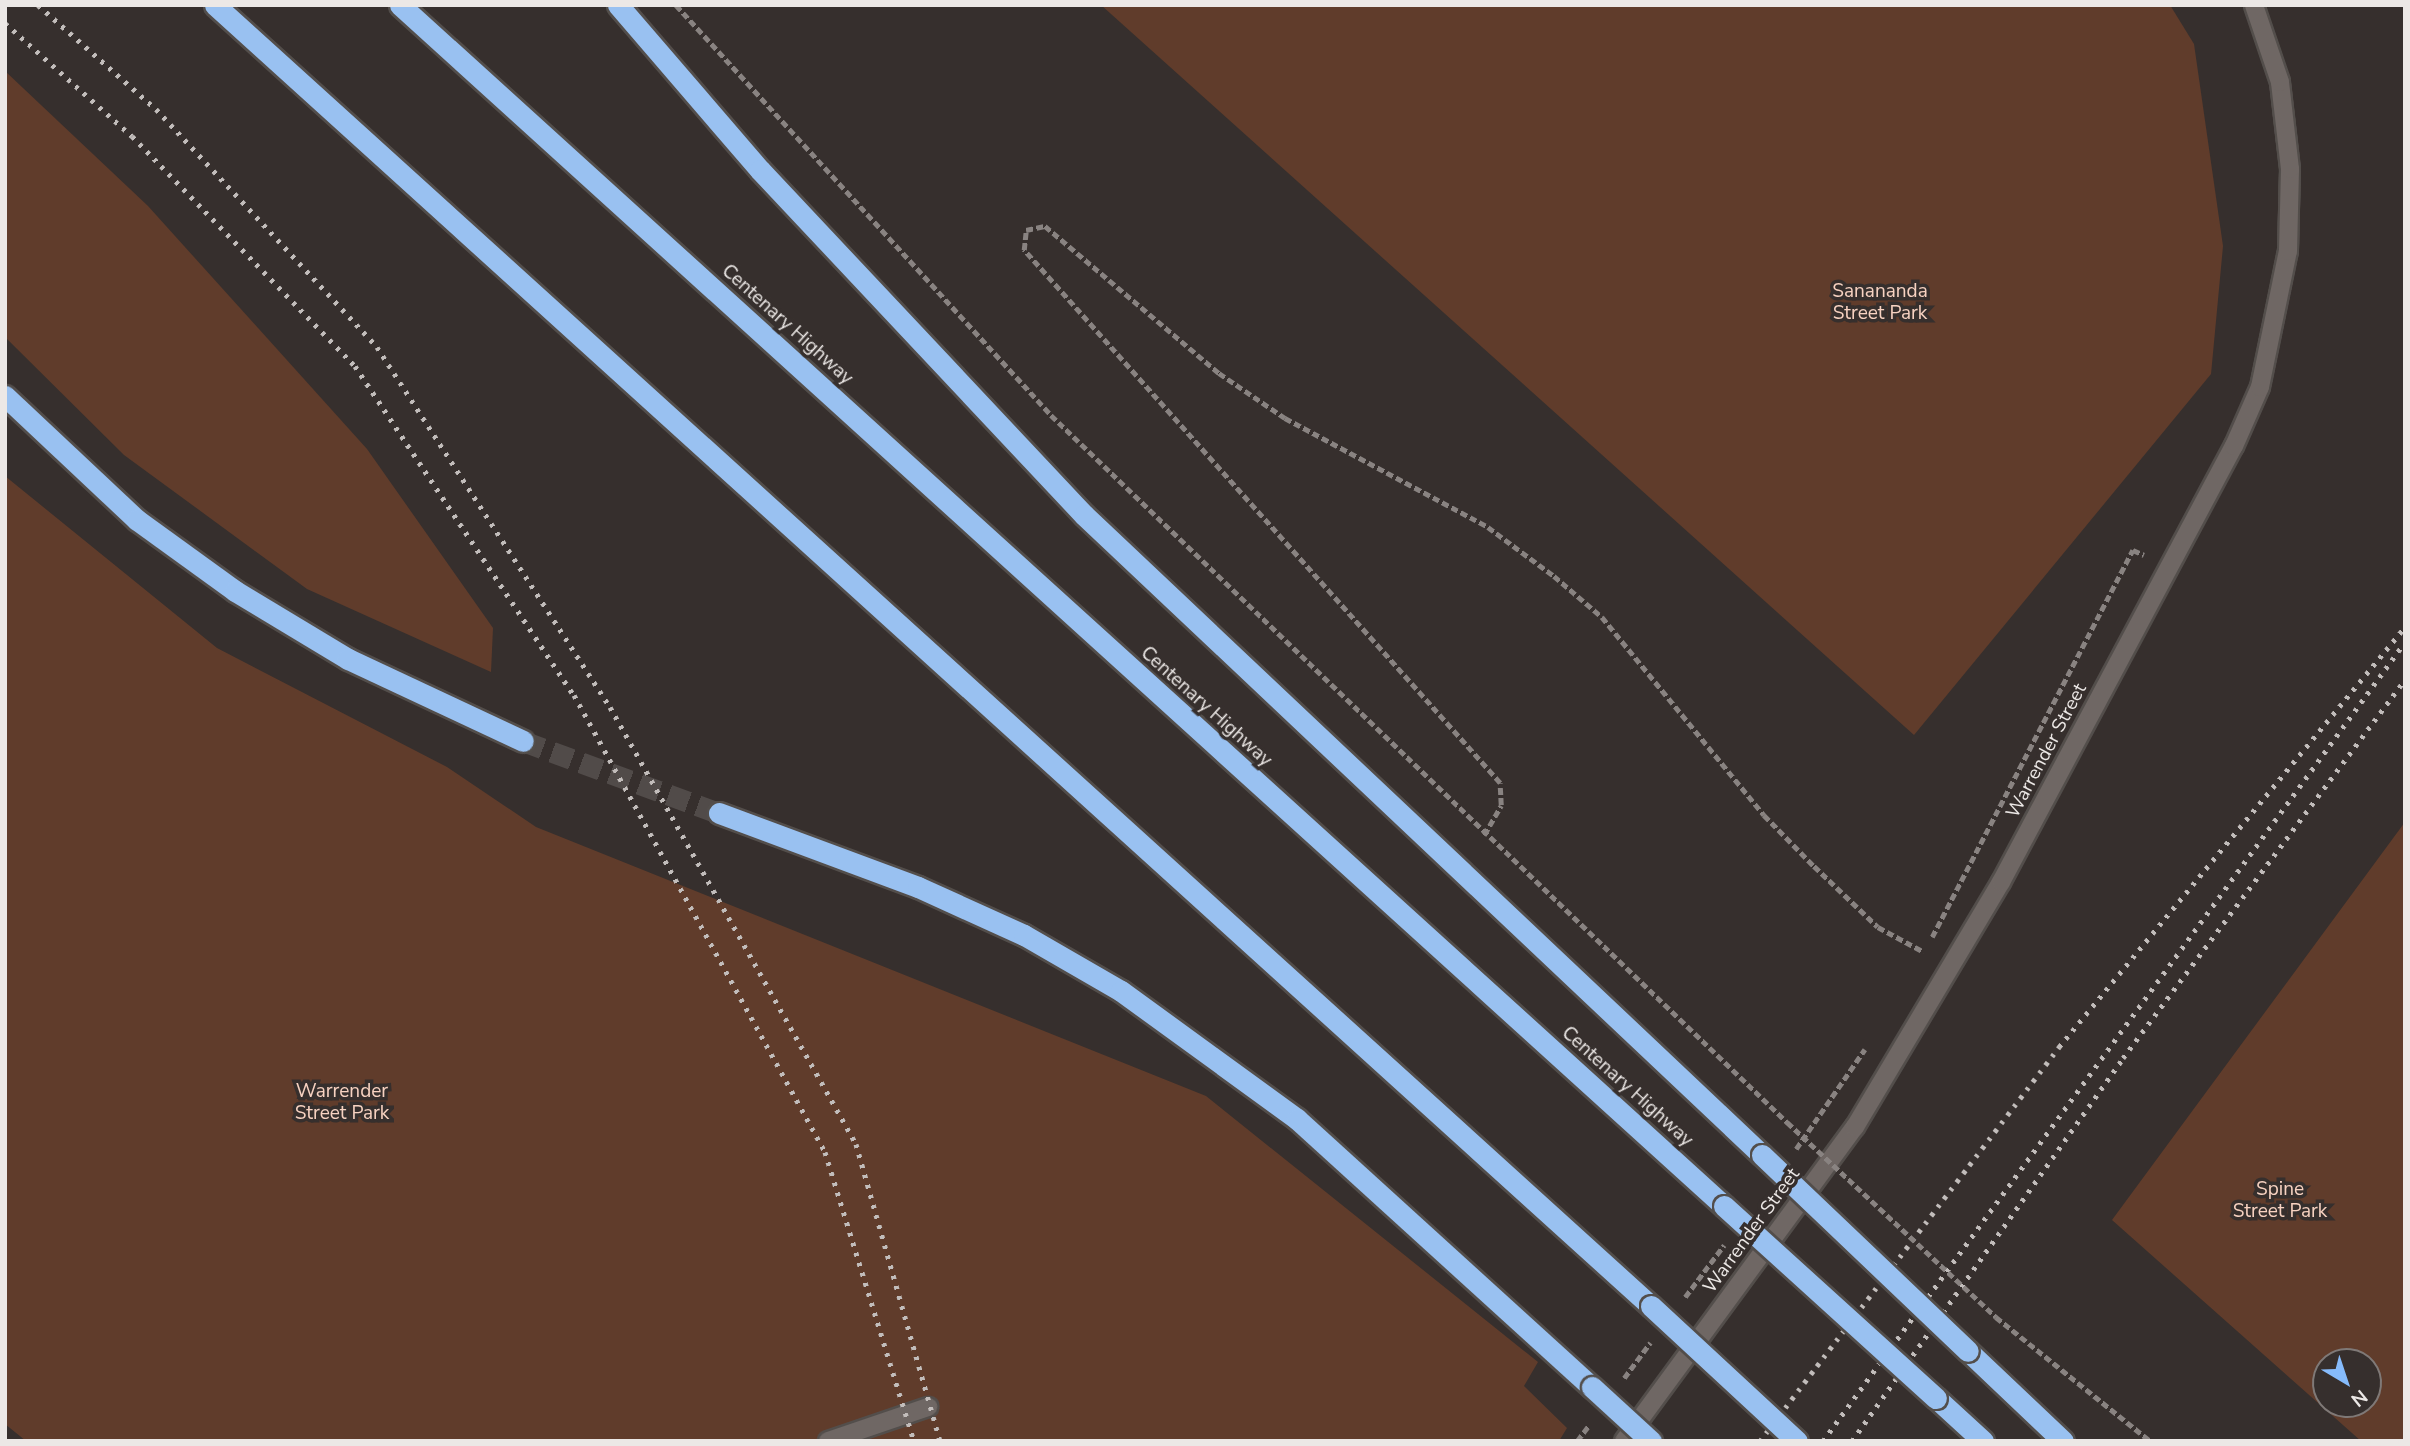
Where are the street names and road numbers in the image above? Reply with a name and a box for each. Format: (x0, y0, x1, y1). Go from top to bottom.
street label: Centenary Highway (717, 260, 857, 390)
street label: Centenary Highway (1136, 642, 1276, 772)
street label: Warrender Street (2002, 680, 2092, 822)
street label: Centenary Highway (1557, 1022, 1697, 1152)
street label: Warrender Street (1699, 1164, 1805, 1298)

